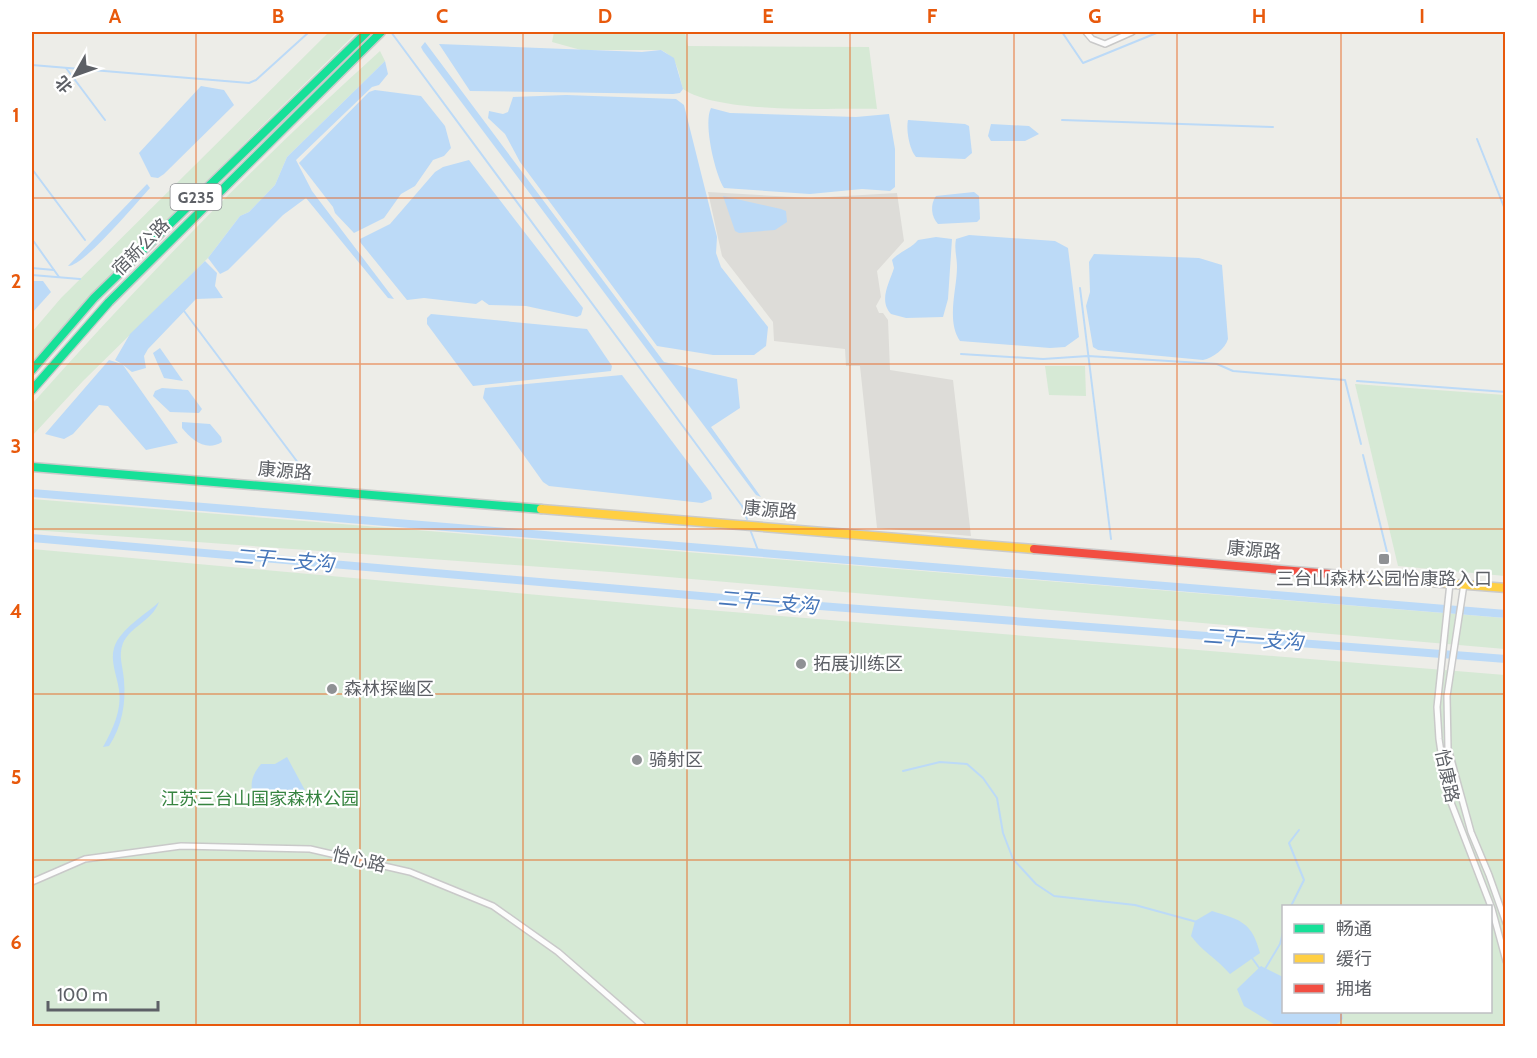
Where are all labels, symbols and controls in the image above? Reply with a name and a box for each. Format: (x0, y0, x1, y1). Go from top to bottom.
text: A (109, 4, 122, 28)
text: B (272, 4, 284, 28)
text: C (436, 4, 448, 28)
text: D (598, 4, 612, 28)
text: E (762, 4, 774, 28)
text: F (927, 4, 938, 28)
text: G (1088, 4, 1102, 28)
text: H (1252, 4, 1266, 28)
text: I (1419, 4, 1425, 28)
north arrow (45, 45, 105, 105)
text: 北 (51, 72, 76, 97)
text: 1 (12, 103, 20, 127)
road number: G235 (170, 184, 222, 210)
street label: 宿新公路 (108, 214, 174, 280)
text: 2 (11, 269, 21, 293)
text: 3 (11, 434, 21, 458)
street label: 康源路 (257, 458, 313, 484)
street label: 康源路 (742, 497, 798, 523)
street label: 康源路 (1226, 537, 1282, 563)
water label: 二干一支沟 (233, 544, 337, 576)
marker: 三台山森林公园怡康路入口 (1377, 552, 1391, 566)
place label: 三台山森林公园怡康路入口 (1276, 568, 1492, 590)
water label: 二干一支沟 (717, 586, 821, 618)
text: 4 (10, 599, 22, 623)
water label: 二干一支沟 (1202, 624, 1306, 655)
place label: 拓展训练区 (813, 653, 903, 675)
marker: 拓展训练区 (794, 657, 808, 671)
place label: 森林探幽区 (344, 678, 434, 700)
marker: 森林探幽区 (325, 682, 339, 696)
street label: 怡康路 (1431, 747, 1463, 805)
place label: 骑射区 (649, 749, 703, 771)
marker: 骑射区 (630, 753, 644, 767)
text: 5 (11, 765, 21, 789)
park label: 江苏三台山国家森林公园 (161, 788, 359, 810)
street label: 怡心路 (330, 843, 388, 877)
legend (1282, 905, 1492, 1013)
text: 畅通 (1336, 918, 1372, 940)
text: 6 (10, 930, 22, 954)
text: 缓行 (1336, 948, 1372, 970)
scale bar (48, 974, 158, 1012)
text: 拥堵 (1336, 978, 1372, 1000)
text: 100 m (57, 984, 108, 1006)

